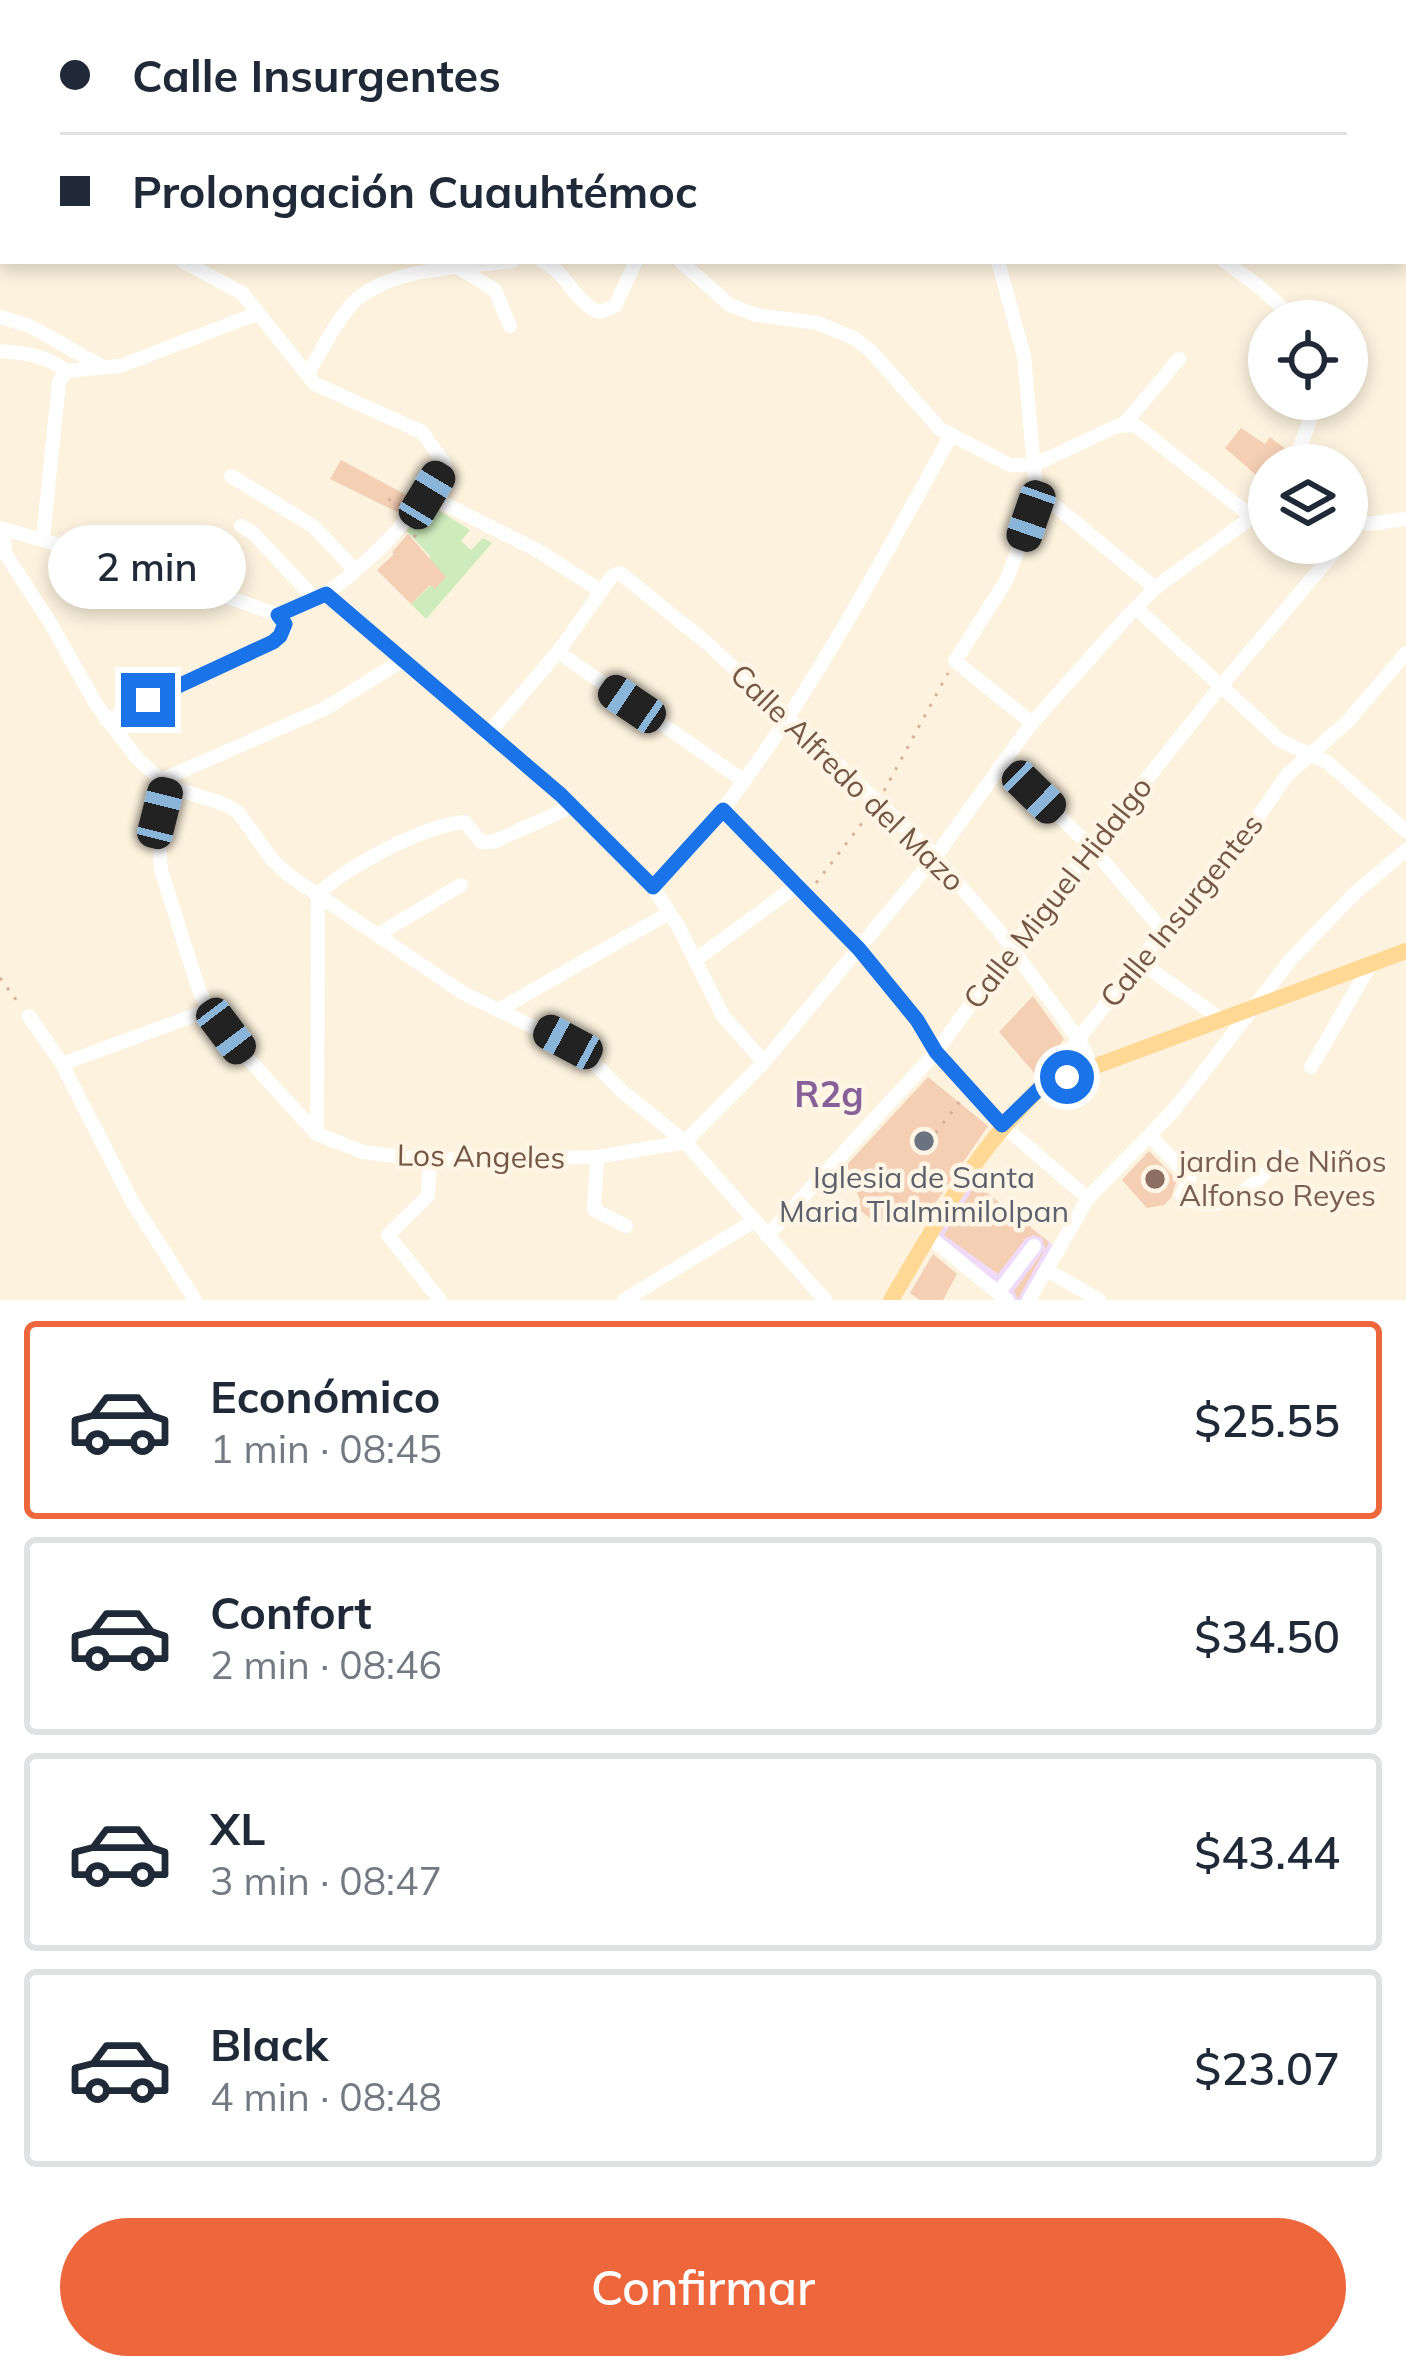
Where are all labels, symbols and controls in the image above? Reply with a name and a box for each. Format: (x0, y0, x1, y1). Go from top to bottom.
text: Calle Insurgentes (132, 47, 501, 103)
text: Prolongación Cuauhtémoc (132, 163, 698, 219)
map controls (1248, 300, 1368, 564)
button: locate (1248, 300, 1368, 420)
button: layers (1248, 444, 1368, 564)
car (393, 455, 461, 535)
car (1002, 476, 1060, 556)
callout: 2 min (49, 526, 247, 610)
text: 2 min (96, 542, 198, 591)
street label: Calle Alfredo del Mazo (723, 656, 973, 899)
car (592, 669, 672, 739)
route end (121, 673, 175, 727)
car (996, 754, 1072, 830)
street label: Calle Miguel Hidalgo (955, 769, 1160, 1016)
car (134, 774, 186, 852)
street label: Calle Insurgentes (1091, 806, 1271, 1015)
car (190, 991, 262, 1071)
car (528, 1009, 608, 1075)
route start (1040, 1050, 1094, 1104)
district label: R2g (794, 1071, 864, 1116)
marker: Iglesia de Santa Maria Tlalmimilolpan (911, 1128, 937, 1154)
street label: Los Angeles (396, 1136, 566, 1176)
place label: jardin de Niños Alfonso Reyes (1177, 1142, 1387, 1214)
place label: Iglesia de Santa Maria Tlalmimilolpan (779, 1158, 1069, 1230)
marker: jardin de Niños Alfonso Reyes (1142, 1166, 1168, 1192)
icon: car (66, 1366, 174, 1474)
text: Económico (210, 1368, 440, 1424)
text: $25.55 (1194, 1392, 1340, 1448)
text: 1 min · 08:45 (210, 1424, 442, 1473)
icon: car (66, 1582, 174, 1690)
text: Confort (210, 1584, 372, 1640)
text: $34.50 (1194, 1608, 1340, 1664)
text: 2 min · 08:46 (210, 1640, 442, 1689)
icon: car (66, 1798, 174, 1906)
text: XL (210, 1800, 265, 1856)
text: $43.44 (1194, 1824, 1340, 1880)
text: 3 min · 08:47 (210, 1856, 442, 1905)
icon: car (66, 2014, 174, 2122)
text: Black (210, 2016, 328, 2072)
text: $23.07 (1194, 2040, 1340, 2096)
text: 4 min · 08:48 (210, 2072, 442, 2121)
button: Confirmar (60, 2218, 1346, 2356)

